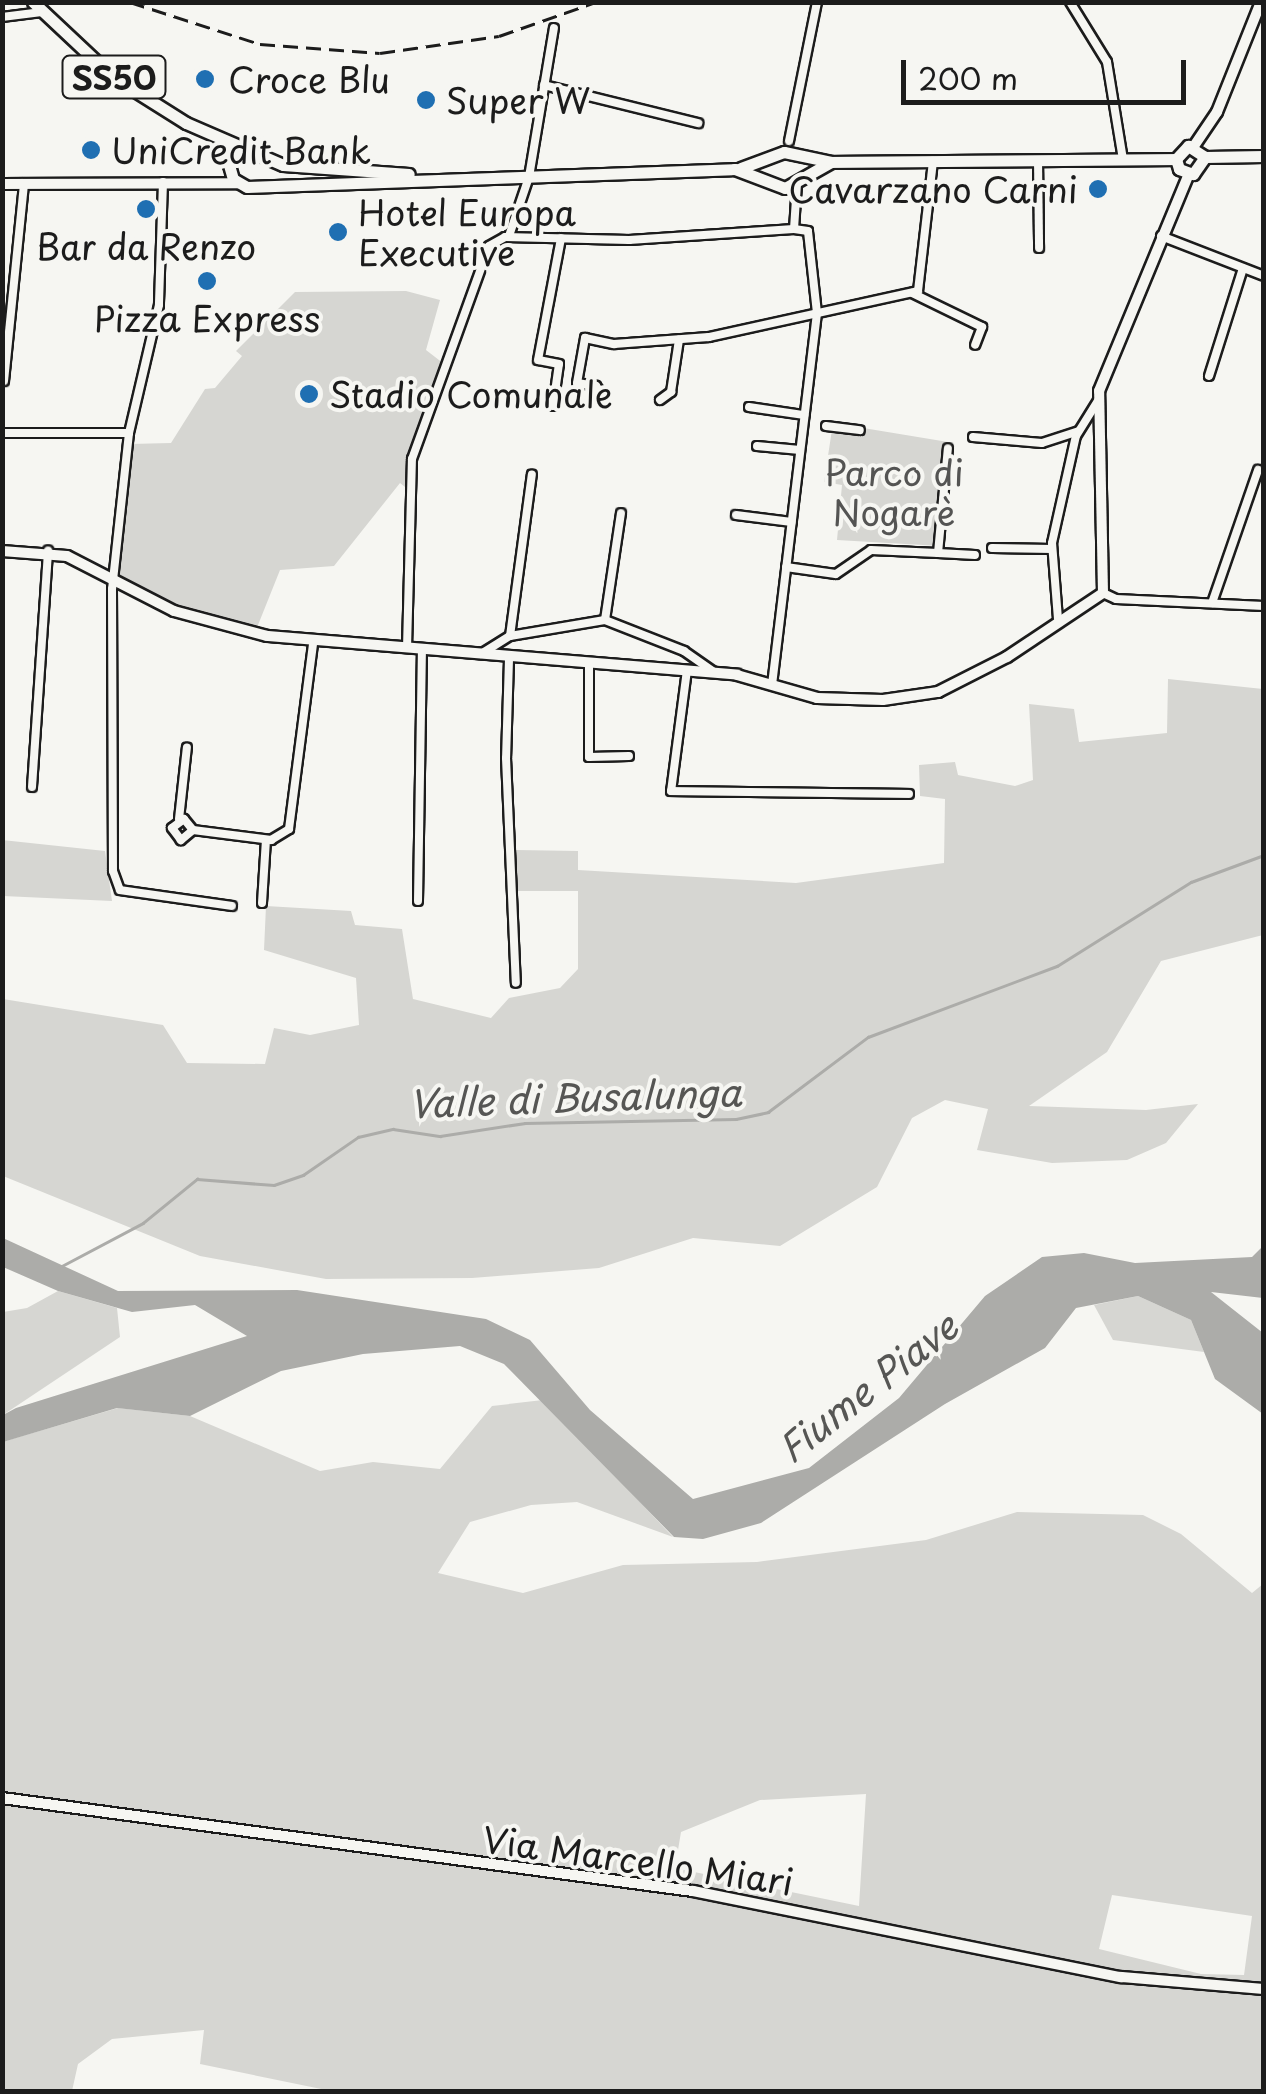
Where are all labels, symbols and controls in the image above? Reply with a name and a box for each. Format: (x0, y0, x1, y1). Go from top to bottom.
scale bar (906, 40, 1191, 102)
road number: SS50 (62, 50, 166, 104)
text: 200 m (918, 55, 1018, 100)
place label: Croce Blu (228, 58, 390, 100)
marker: Croce Blu (192, 66, 218, 92)
place label: Super W (446, 79, 591, 121)
marker: Super W (415, 89, 437, 111)
place label: UniCredit Bank (111, 129, 372, 171)
marker: UniCredit Bank (80, 139, 102, 161)
place label: Cavarzano Carni (789, 168, 1078, 210)
marker: Cavarzano Carni (1087, 178, 1109, 200)
place label: Hotel Europa Executive (358, 191, 577, 273)
marker: Bar da Renzo (135, 198, 157, 220)
marker: Hotel Europa Executive (327, 221, 349, 243)
place label: Bar da Renzo (34, 225, 258, 267)
marker: Pizza Express (196, 270, 218, 292)
place label: Pizza Express (94, 297, 320, 339)
place label: Stadio Comunale (329, 373, 615, 415)
marker: Stadio Comunale (298, 383, 320, 405)
park label: Parco di Nogarè (825, 451, 963, 533)
water label: Valle di Busalunga (407, 1068, 743, 1126)
water label: Fiume Piave (767, 1302, 967, 1472)
street label: Via Marcello Miari (480, 1817, 796, 1903)

